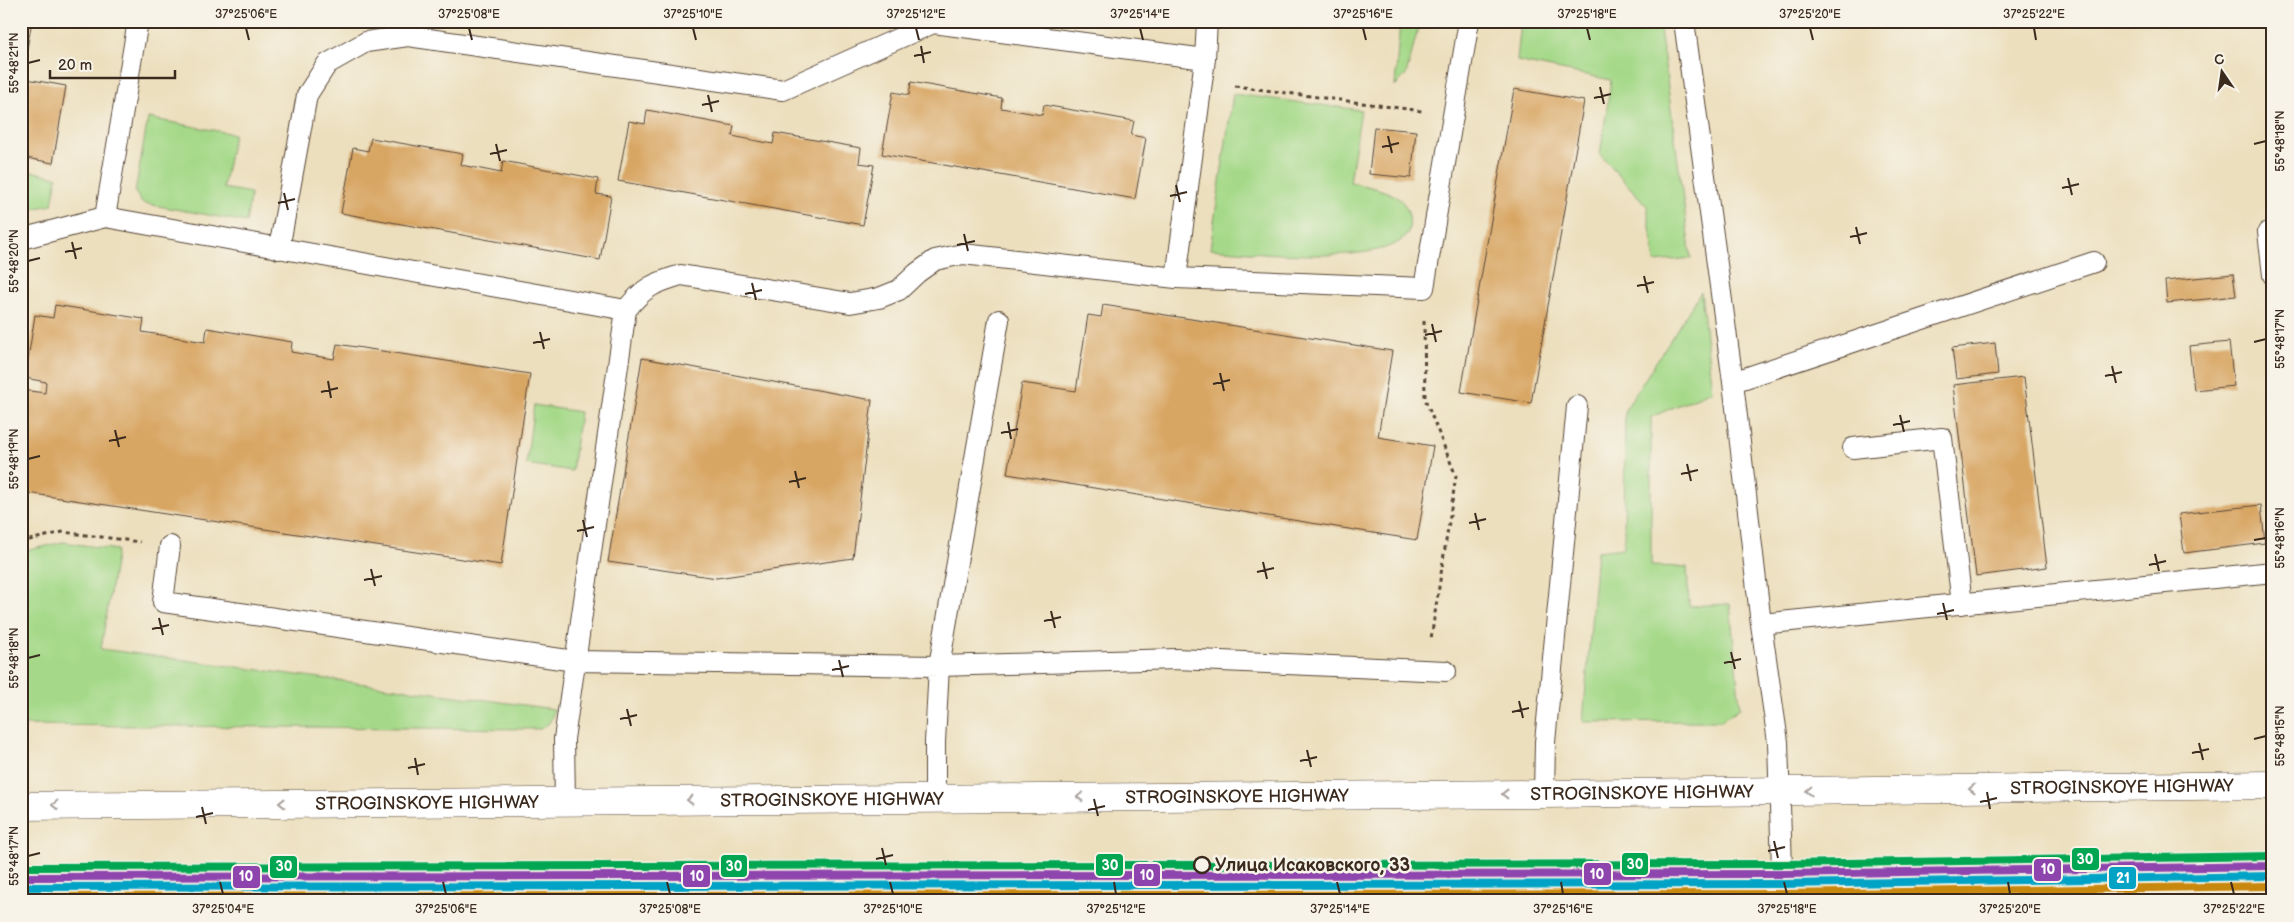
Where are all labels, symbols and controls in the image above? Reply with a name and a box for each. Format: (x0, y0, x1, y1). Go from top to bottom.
text: 37°25'06"E (215, 7, 277, 22)
text: 37°25'08"E (438, 7, 500, 22)
text: 37°25'10"E (663, 7, 723, 22)
text: 37°25'12"E (886, 7, 946, 22)
text: 37°25'14"E (1110, 7, 1170, 22)
text: 37°25'16"E (1333, 7, 1393, 22)
text: 37°25'18"E (1557, 7, 1617, 22)
text: 37°25'20"E (1779, 7, 1841, 22)
text: 37°25'22"E (2003, 7, 2065, 22)
text: 55°48'21"N (7, 32, 22, 94)
scale bar (50, 48, 175, 80)
north arrow (2196, 48, 2246, 98)
text: С (2213, 50, 2226, 69)
text: 20 m (58, 56, 92, 75)
text: 55°48'18"N (2273, 110, 2288, 172)
text: 55°48'20"N (7, 229, 22, 293)
text: 55°48'17"N (2273, 309, 2288, 369)
text: 55°48'19"N (7, 428, 22, 490)
text: 55°48'16"N (2273, 507, 2288, 569)
text: 55°48'18"N (7, 627, 22, 689)
text: 55°48'15"N (2273, 705, 2288, 767)
street label: STROGINSKOYE HIGHWAY (2010, 775, 2234, 799)
street label: STROGINSKOYE HIGHWAY (1530, 781, 1754, 805)
one-way arrow (1968, 784, 1976, 794)
street label: STROGINSKOYE HIGHWAY (1125, 785, 1349, 808)
one-way arrow (1805, 786, 1813, 796)
street label: STROGINSKOYE HIGHWAY (720, 788, 944, 811)
one-way arrow (1500, 789, 1508, 799)
street label: STROGINSKOYE HIGHWAY (315, 791, 539, 814)
one-way arrow (1075, 792, 1083, 802)
one-way arrow (685, 795, 693, 805)
one-way arrow (278, 798, 286, 808)
one-way arrow (51, 800, 58, 810)
text: 55°48'17"N (7, 826, 22, 886)
line badge: 30 (2071, 847, 2100, 871)
text: 30 (2077, 851, 2094, 868)
line badge: 30 (1621, 852, 1649, 876)
line badge: 30 (1095, 853, 1124, 877)
line badge: 30 (720, 854, 748, 878)
line badge: 30 (269, 855, 298, 879)
place label: Улица Исаковского, 33 (1215, 855, 1410, 876)
marker: Улица Исаковского, 33 (1193, 856, 1211, 874)
text: 30 (1627, 856, 1644, 873)
text: 30 (1102, 857, 1119, 874)
text: 30 (276, 858, 293, 875)
text: 30 (726, 858, 743, 875)
line badge: 10 (2033, 858, 2062, 882)
text: 10 (2041, 861, 2056, 878)
line badge: 10 (1583, 862, 1612, 886)
line badge: 10 (1133, 863, 1161, 887)
line badge: 10 (682, 864, 711, 888)
line badge: 10 (232, 865, 261, 889)
text: 10 (1590, 866, 1605, 883)
line badge: 21 (2108, 866, 2137, 890)
text: 10 (1140, 867, 1155, 884)
text: 10 (239, 868, 254, 885)
text: 10 (690, 868, 705, 885)
text: 21 (2116, 870, 2130, 887)
text: 37°25'04"E (192, 902, 254, 917)
text: 37°25'06"E (415, 902, 477, 917)
text: 37°25'08"E (639, 902, 701, 917)
text: 37°25'10"E (863, 902, 923, 917)
text: 37°25'12"E (1086, 902, 1146, 917)
text: 37°25'14"E (1310, 902, 1370, 917)
text: 37°25'16"E (1533, 902, 1593, 917)
text: 37°25'18"E (1757, 902, 1817, 917)
text: 37°25'20"E (1979, 902, 2041, 917)
text: 37°25'22"E (2203, 902, 2265, 917)

